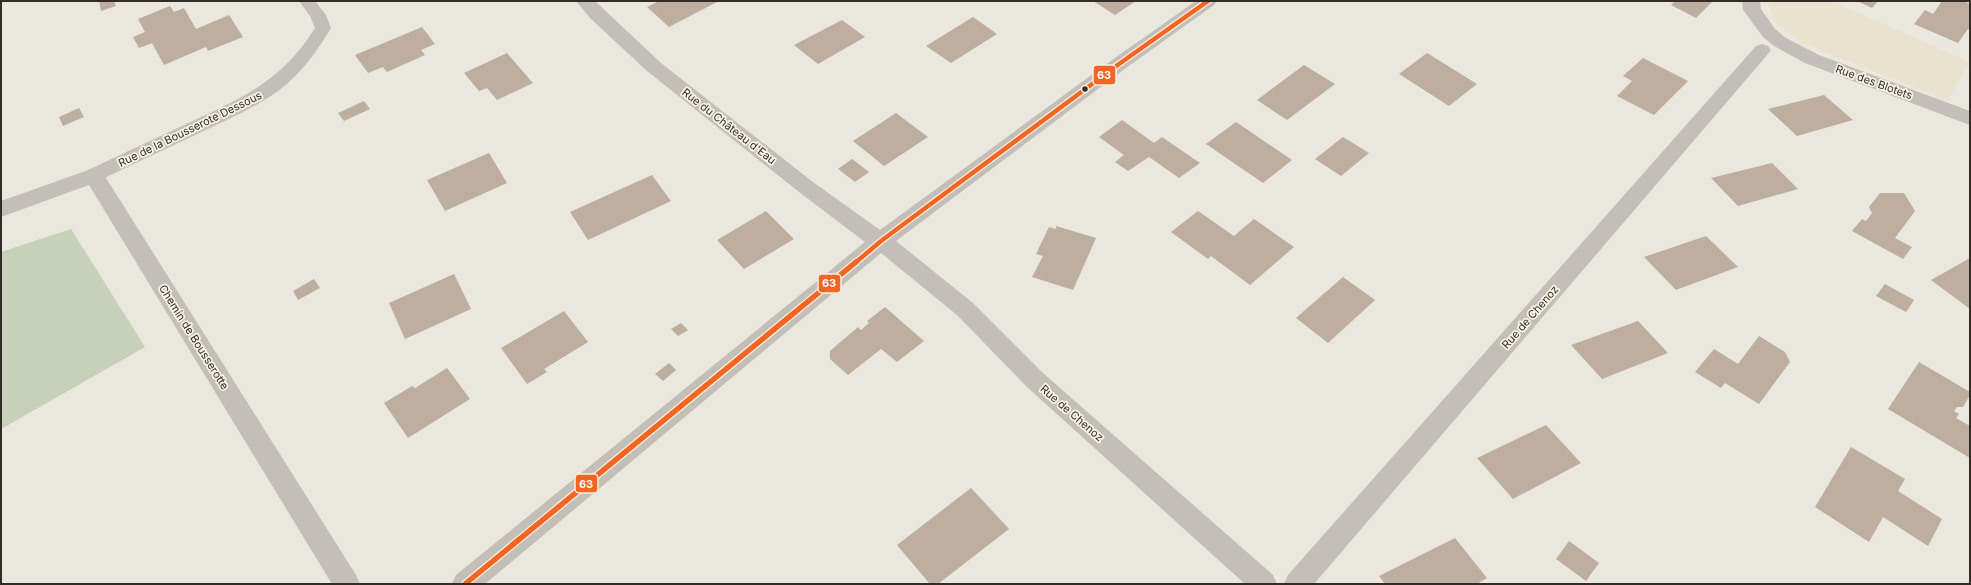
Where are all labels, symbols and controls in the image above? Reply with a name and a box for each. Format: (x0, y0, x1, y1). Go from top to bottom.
street label: Rue des Blotets (1834, 62, 1915, 102)
line badge: 63 (1093, 65, 1116, 85)
text: 63 (1097, 68, 1111, 82)
unlabelled marker (1080, 84, 1090, 94)
street label: Rue du Château d'Eau (679, 85, 779, 167)
street label: Rue de la Bousserote Dessous (116, 88, 264, 170)
line badge: 63 (818, 274, 841, 293)
text: 63 (822, 276, 836, 290)
street label: Chemin de Bousserotte (156, 282, 232, 392)
street label: Rue de Chenoz (1499, 282, 1561, 352)
street label: Rue de Chenoz (1037, 382, 1107, 444)
line badge: 63 (575, 474, 598, 493)
text: 63 (579, 477, 593, 491)

